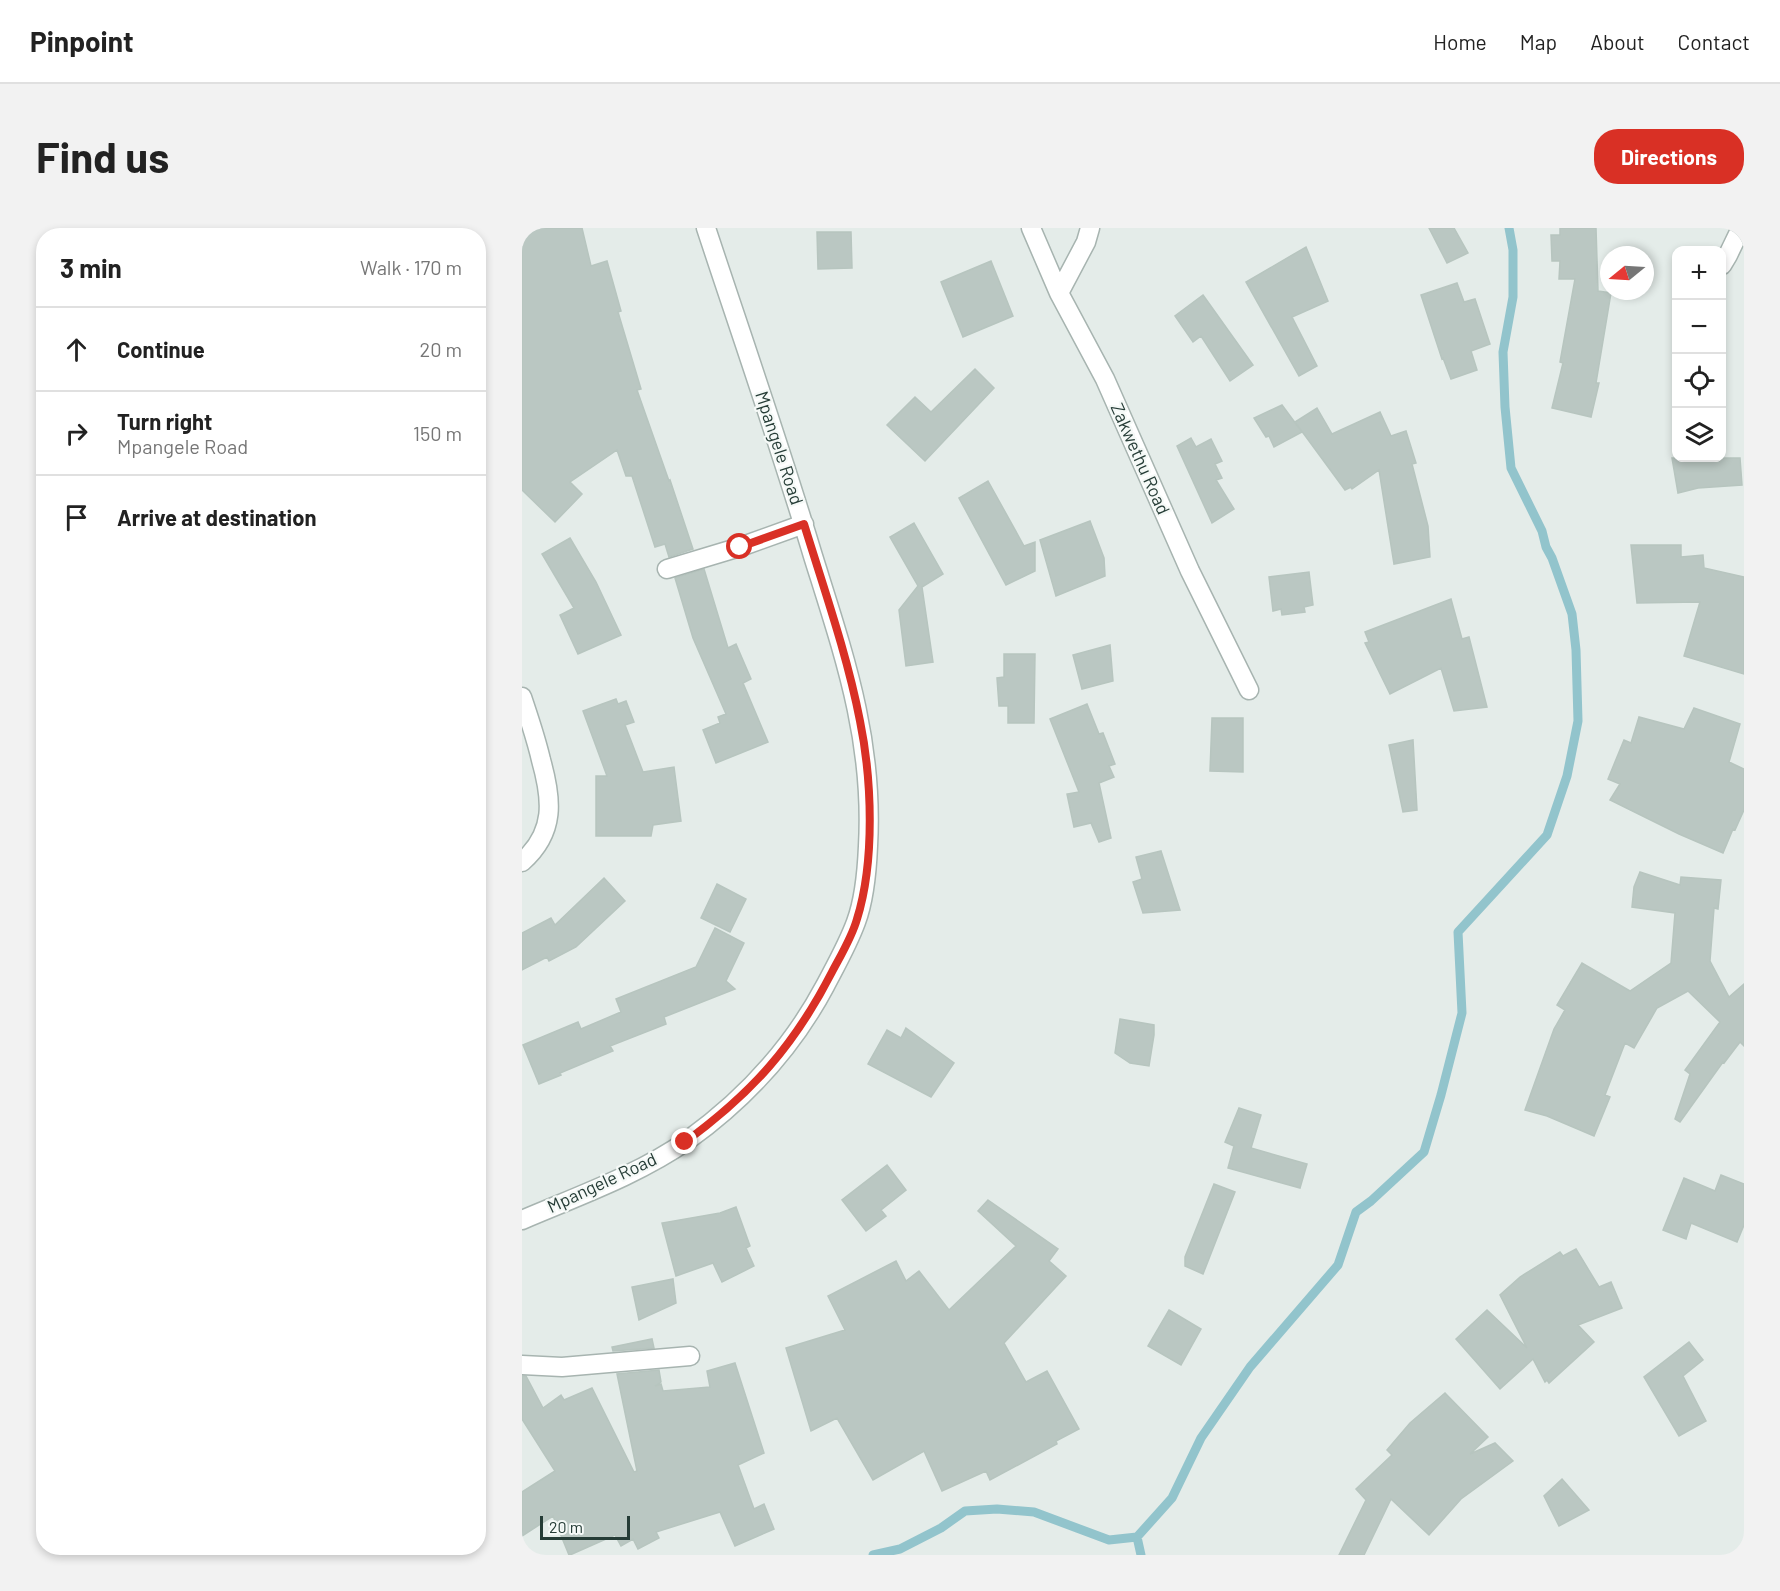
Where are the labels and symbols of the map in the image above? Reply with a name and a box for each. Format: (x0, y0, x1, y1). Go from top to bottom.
north arrow (1600, 246, 1654, 300)
street label: Mpangele Road (751, 388, 809, 507)
street label: Zakwethu Road (1107, 400, 1175, 518)
route start (726, 533, 752, 559)
route end (671, 1128, 697, 1154)
street label: Mpangele Road (543, 1147, 660, 1217)
scale bar (540, 1513, 630, 1540)

